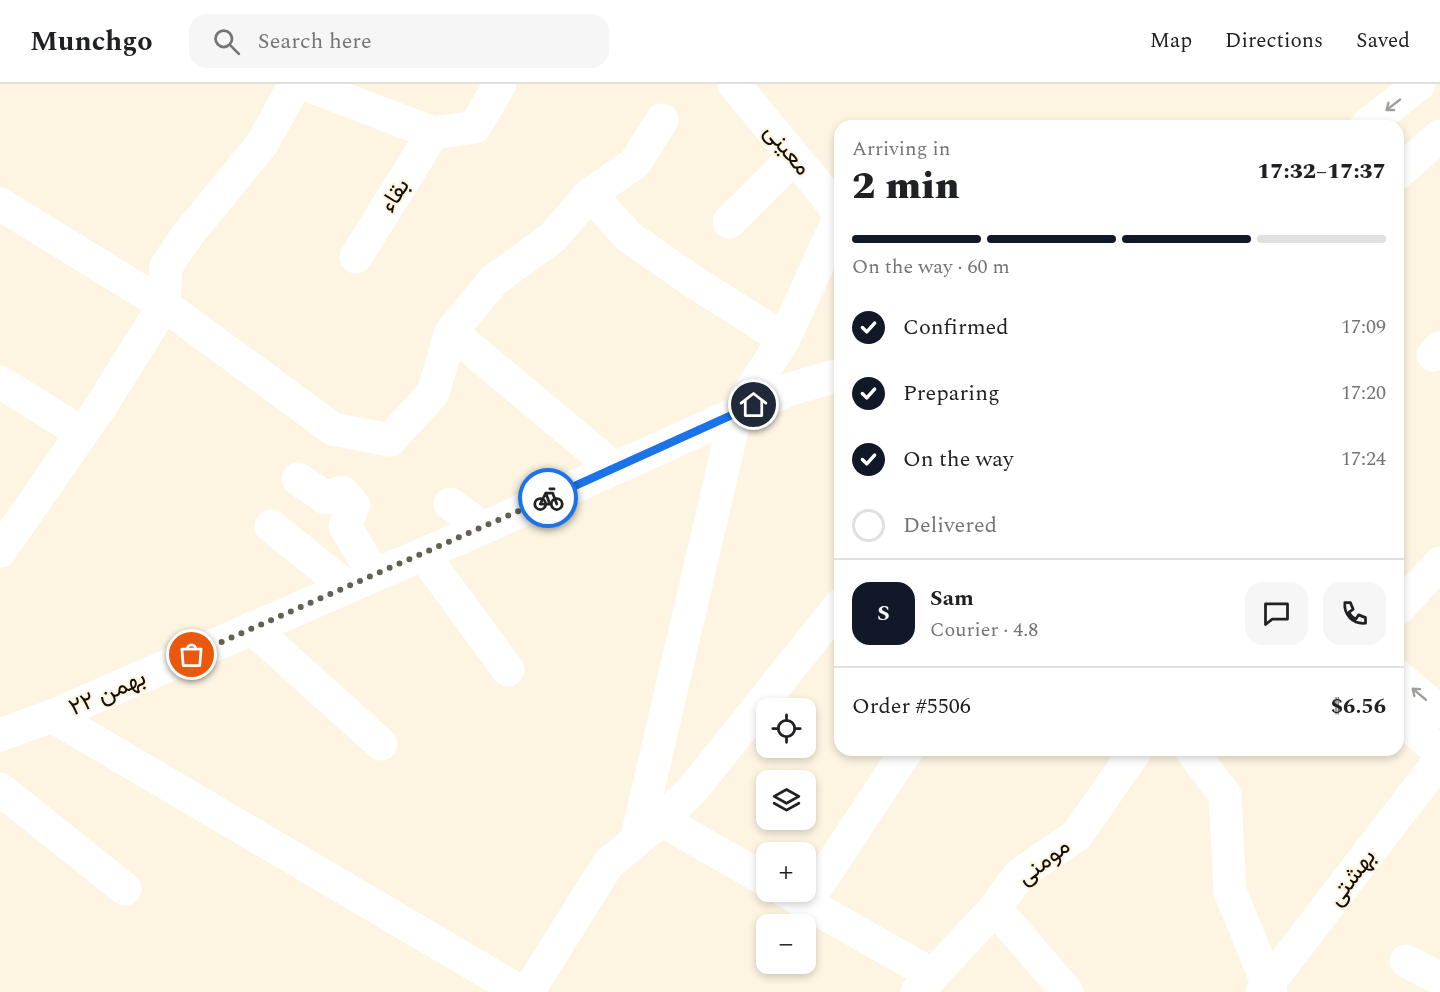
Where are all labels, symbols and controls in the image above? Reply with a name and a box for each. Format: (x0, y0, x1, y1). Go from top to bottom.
search box (189, 14, 609, 68)
text: Munchgo (30, 20, 153, 63)
icon: search (210, 25, 243, 58)
text: Search here (258, 25, 372, 58)
text: Map (1150, 25, 1192, 57)
text: Directions (1225, 25, 1323, 57)
text: Saved (1356, 25, 1410, 57)
one-way arrow (1385, 99, 1401, 111)
street label: معینی (755, 116, 820, 184)
text: Arriving in (852, 134, 950, 164)
text: 17:32–17:37 (1257, 155, 1386, 188)
text: 2 min (852, 157, 960, 216)
street label: بقاء (370, 171, 419, 220)
text: On the way · 60 m (852, 252, 1010, 282)
icon: check (852, 311, 885, 344)
text: Confirmed (903, 311, 1009, 344)
text: 17:09 (1341, 312, 1386, 342)
icon: check (852, 377, 885, 410)
text: Preparing (903, 377, 1000, 410)
text: 17:20 (1341, 378, 1386, 408)
pin (728, 379, 779, 430)
icon: home (737, 388, 770, 421)
icon: check (852, 443, 885, 476)
text: On the way (903, 443, 1014, 476)
text: 17:24 (1341, 444, 1386, 474)
courier (518, 468, 578, 528)
icon: bike (532, 482, 565, 515)
text: Delivered (903, 509, 997, 542)
text: Sam (930, 582, 974, 615)
button: chat (1245, 582, 1308, 645)
button: phone (1323, 582, 1386, 645)
text: S (877, 597, 890, 630)
text: Courier · 4.8 (930, 615, 1038, 645)
pin (166, 629, 217, 680)
icon: bag (175, 638, 208, 671)
street label: ۲۲ بهمن (63, 660, 152, 726)
one-way arrow (1412, 687, 1427, 701)
text: Order #5506 (852, 690, 971, 723)
text: $6.56 (1331, 690, 1386, 723)
map controls (756, 698, 816, 974)
button: locate (756, 698, 816, 758)
button: layers (756, 770, 816, 830)
street label: مومنی (1009, 829, 1078, 894)
street label: بهشتی (1318, 841, 1385, 914)
button: + (756, 842, 816, 902)
button: − (756, 914, 816, 974)

